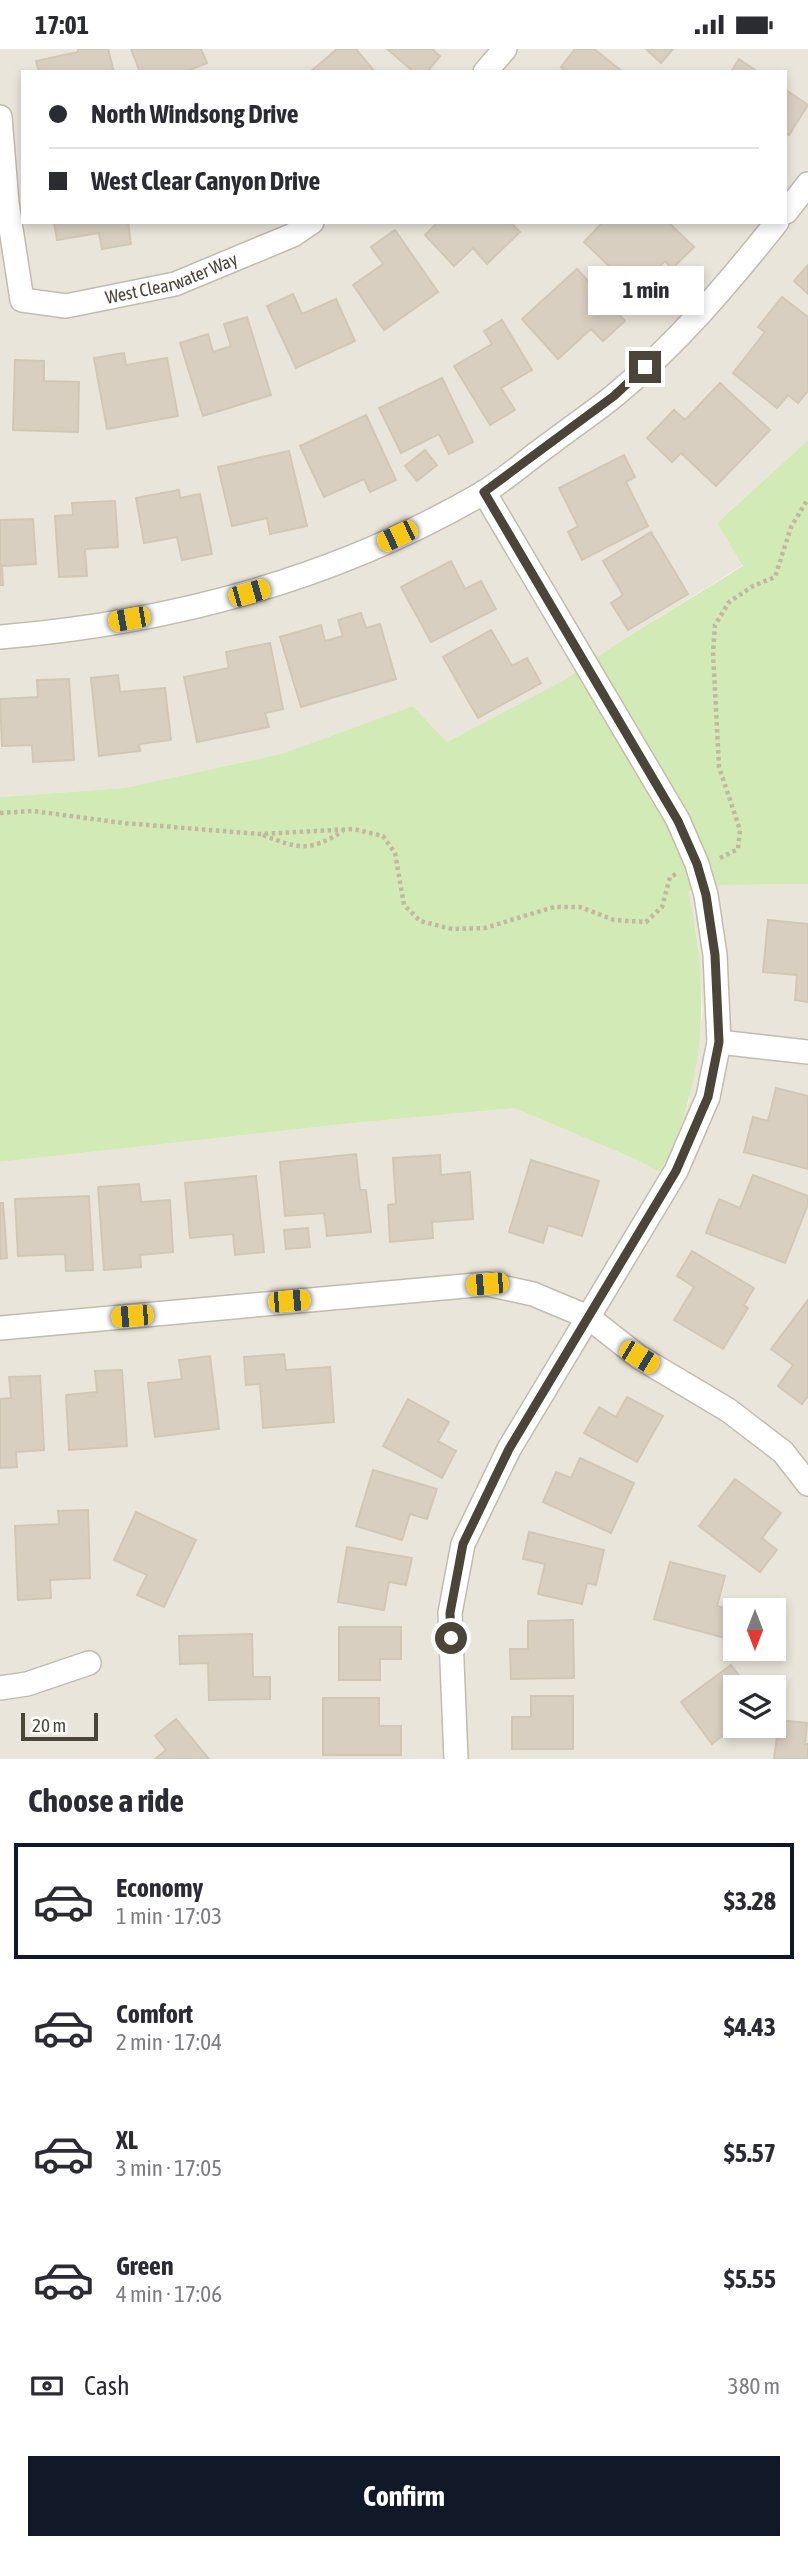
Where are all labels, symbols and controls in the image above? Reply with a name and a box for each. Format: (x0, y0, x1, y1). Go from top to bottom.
text: 17:01 (35, 10, 89, 40)
text: North Windsong Drive (91, 99, 299, 129)
text: West Clear Canyon Drive (91, 166, 320, 196)
street label: West Clearwater Way (103, 248, 240, 308)
callout: 1 min (587, 265, 703, 315)
text: 1 min (623, 277, 669, 303)
route end (629, 351, 661, 383)
car (374, 517, 421, 555)
car (226, 577, 273, 609)
car (107, 605, 152, 633)
car (466, 1272, 509, 1296)
car (268, 1289, 311, 1313)
car (111, 1304, 154, 1328)
car (616, 1337, 663, 1377)
north arrow (723, 1598, 786, 1661)
map controls (723, 1598, 786, 1738)
route start (435, 1622, 467, 1654)
button: layers (723, 1675, 786, 1738)
scale bar (21, 1710, 98, 1742)
text: 20 m (32, 1714, 66, 1736)
text: Choose a ride (28, 1782, 184, 1819)
icon: car (32, 1870, 95, 1933)
text: Economy (116, 1873, 203, 1903)
text: $3.28 (724, 1886, 776, 1916)
text: 1 min · 17:03 (116, 1903, 222, 1929)
icon: car (32, 1996, 95, 2059)
text: Comfort (116, 1999, 193, 2029)
text: $4.43 (724, 2012, 776, 2042)
text: 2 min · 17:04 (116, 2029, 222, 2055)
icon: car (32, 2122, 95, 2185)
text: XL (116, 2125, 138, 2155)
text: $5.57 (724, 2138, 776, 2168)
text: 3 min · 17:05 (116, 2155, 222, 2181)
icon: car (32, 2248, 95, 2311)
text: Green (116, 2251, 174, 2281)
text: $5.55 (724, 2264, 776, 2294)
text: 4 min · 17:06 (116, 2281, 222, 2307)
icon: cash (28, 2367, 66, 2405)
text: Cash (84, 2371, 130, 2401)
text: 380 m (728, 2373, 780, 2399)
button: Confirm (28, 2456, 780, 2536)

